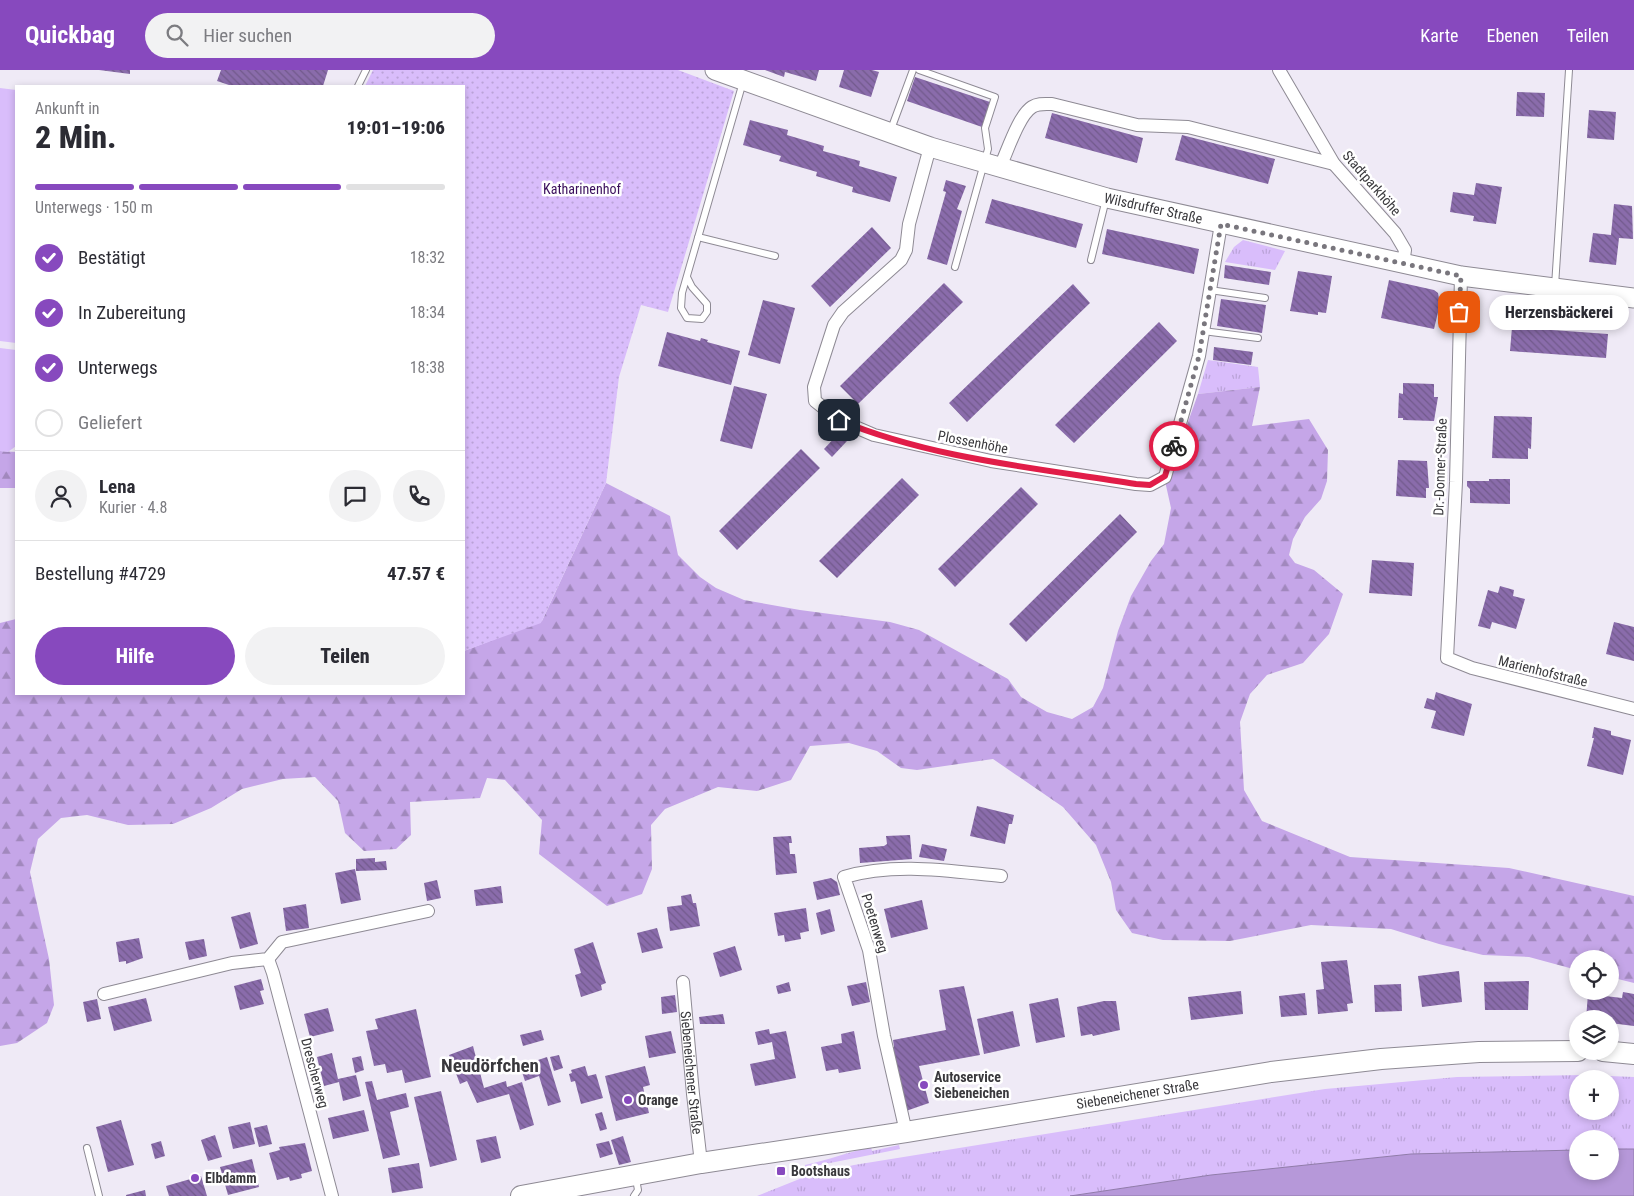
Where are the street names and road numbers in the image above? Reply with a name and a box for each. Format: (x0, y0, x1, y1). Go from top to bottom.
street label: Stadtparkhöhe (1340, 147, 1405, 219)
street label: Wilsdruffer Straße (1103, 190, 1204, 227)
street label: Dr.-Donner-Straße (1430, 418, 1450, 516)
street label: Plossenhöhe (937, 427, 1010, 457)
street label: Marienhofstraße (1497, 652, 1590, 690)
street label: Poetenweg (858, 891, 892, 955)
street label: Siebeneichener Straße (678, 1010, 706, 1136)
street label: Drescherweg (298, 1036, 332, 1110)
street label: Siebeneichener Straße (1075, 1076, 1200, 1112)

